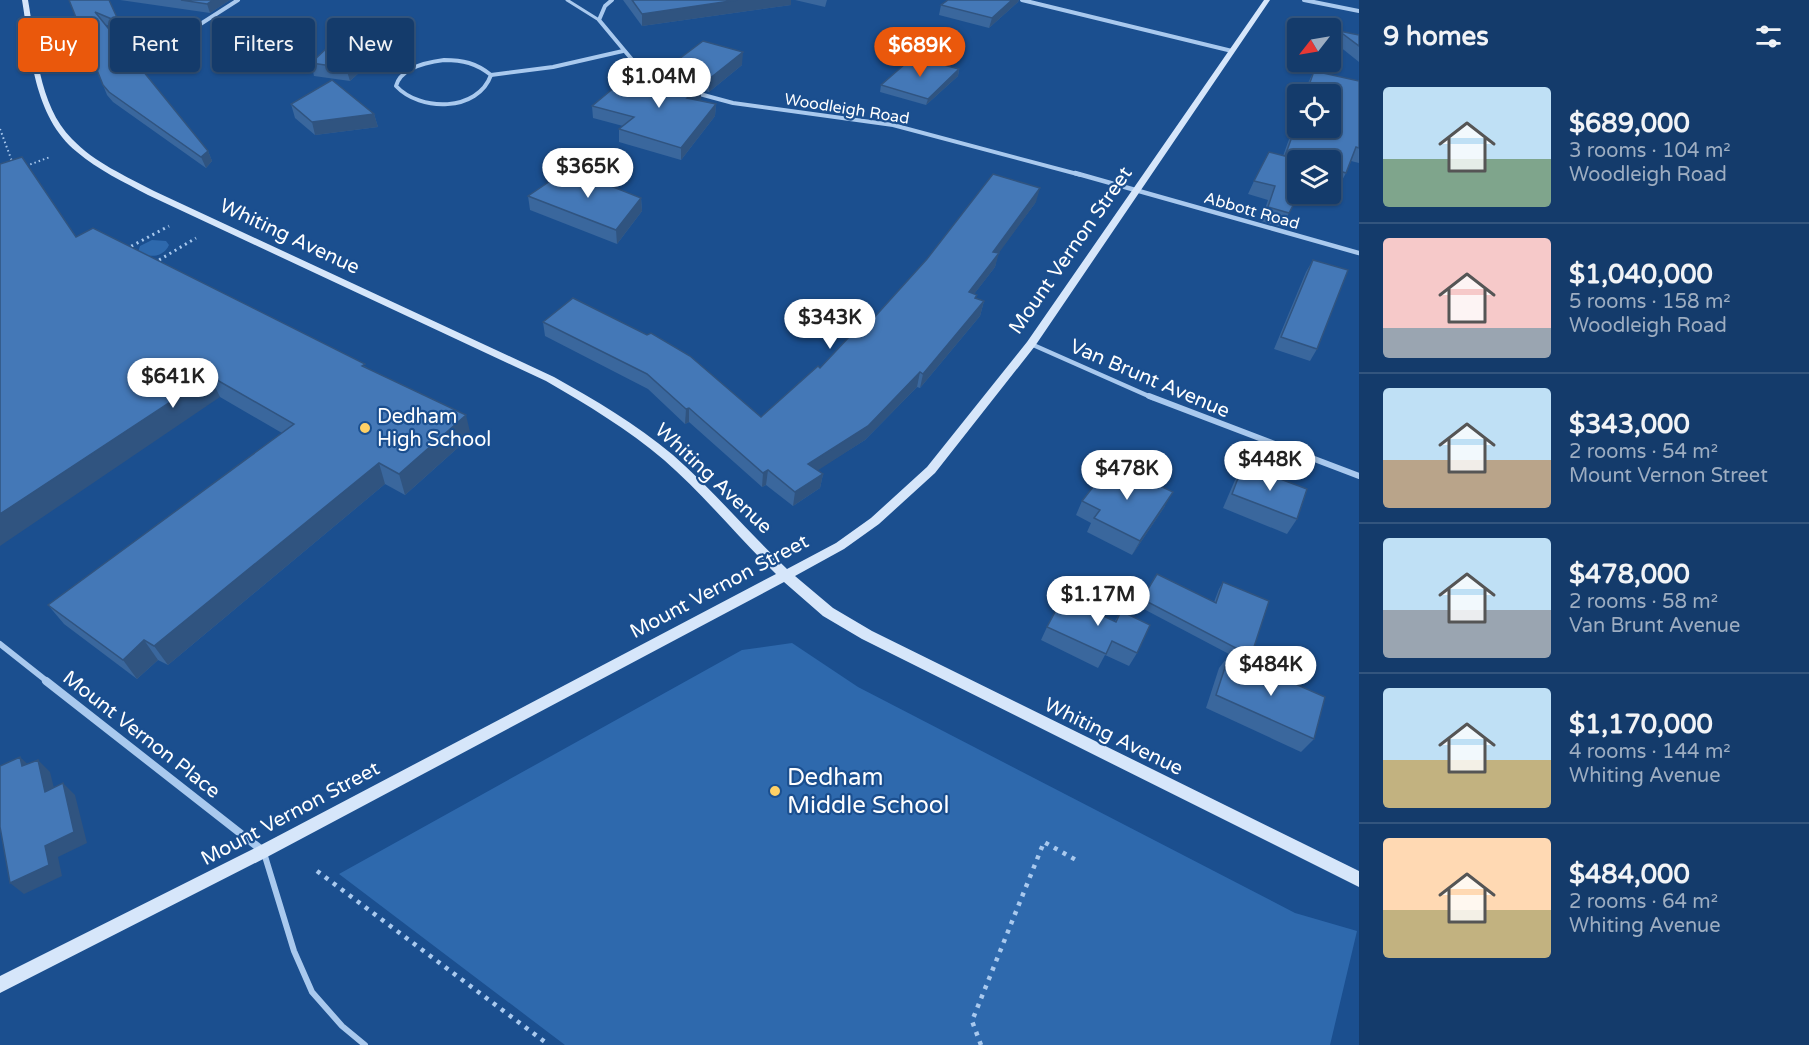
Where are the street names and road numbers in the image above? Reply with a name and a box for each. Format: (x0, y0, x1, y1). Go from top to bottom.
street label: Woodleigh Road (783, 89, 911, 129)
street label: Mount Vernon Street (1004, 162, 1138, 339)
street label: Abbott Road (1202, 188, 1302, 234)
street label: Whiting Avenue (216, 194, 363, 280)
street label: Van Brunt Avenue (1066, 334, 1233, 423)
street label: Whiting Avenue (650, 418, 777, 539)
street label: Mount Vernon Street (626, 529, 813, 644)
street label: Mount Vernon Place (58, 666, 225, 804)
street label: Whiting Avenue (1040, 693, 1187, 781)
street label: Mount Vernon Street (197, 756, 384, 871)

